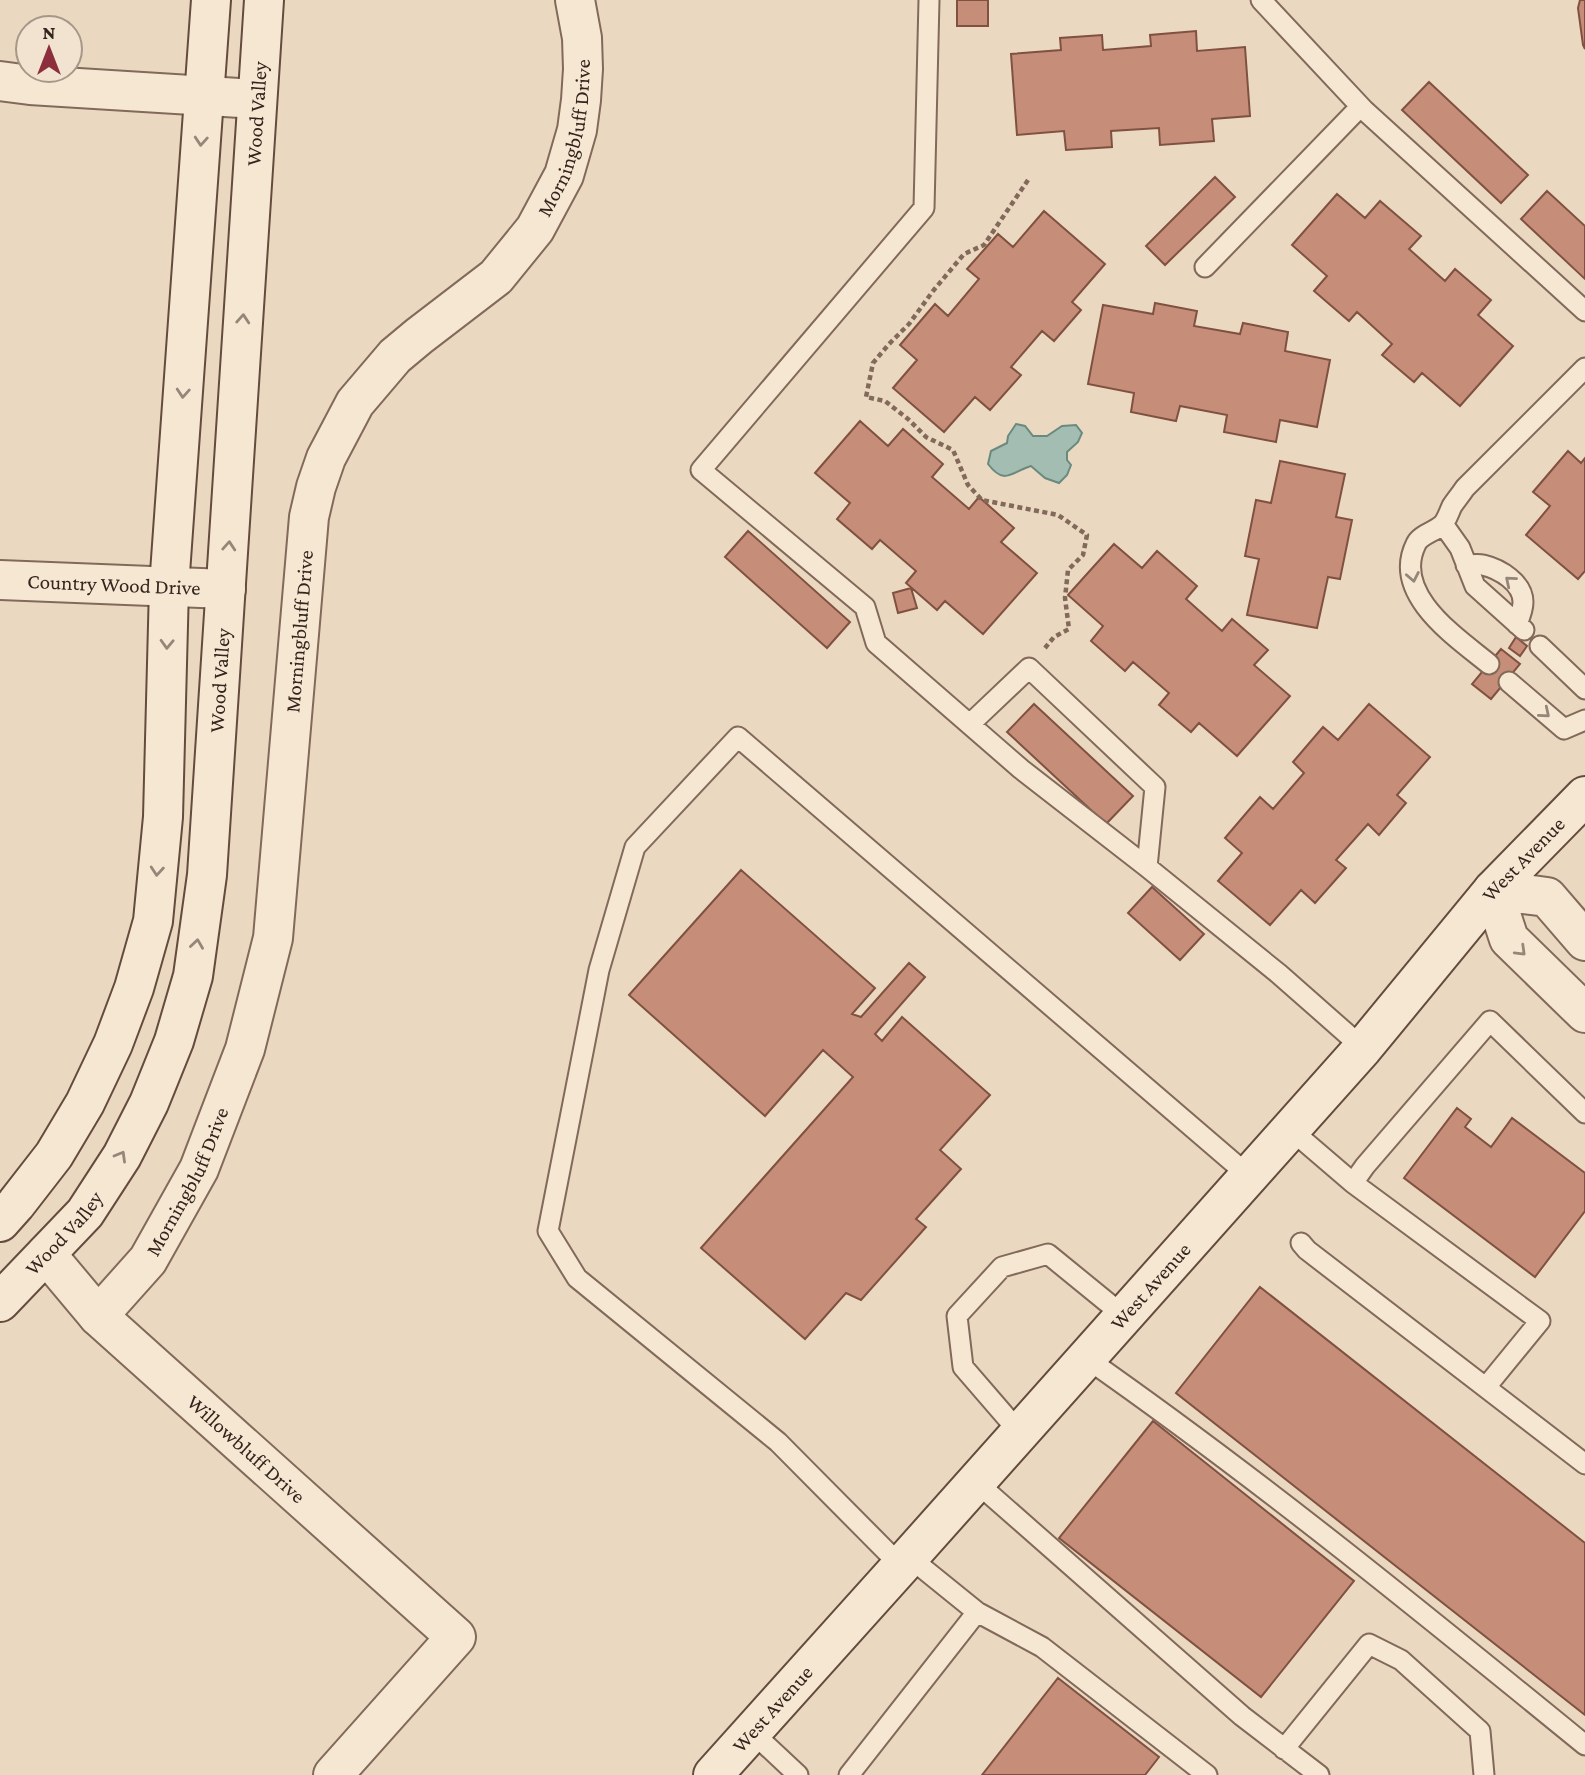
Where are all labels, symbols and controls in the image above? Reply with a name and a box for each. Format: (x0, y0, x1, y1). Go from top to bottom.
north arrow (14, 14, 84, 84)
text: N (43, 22, 56, 43)
street label: Morningbluff Drive (532, 59, 595, 221)
street label: Wood Valley (241, 60, 272, 167)
one-way arrow (194, 136, 209, 147)
one-way arrow (235, 313, 250, 324)
one-way arrow (176, 388, 191, 399)
one-way arrow (221, 540, 236, 551)
street label: Morningbluff Drive (280, 549, 318, 714)
street label: Country Wood Drive (27, 569, 201, 600)
one-way arrow (1405, 571, 1420, 582)
one-way arrow (1506, 577, 1519, 589)
street label: Wood Valley (204, 627, 235, 734)
one-way arrow (160, 639, 175, 650)
one-way arrow (1537, 705, 1550, 717)
street label: West Avenue (1477, 812, 1570, 906)
one-way arrow (150, 866, 165, 877)
one-way arrow (190, 938, 205, 949)
one-way arrow (1512, 942, 1525, 955)
street label: Morningbluff Drive (141, 1104, 234, 1260)
one-way arrow (113, 1151, 126, 1164)
street label: Wood Valley (20, 1187, 108, 1280)
street label: West Avenue (1105, 1238, 1196, 1335)
street label: Willowbluff Drive (182, 1390, 310, 1508)
street label: West Avenue (727, 1660, 818, 1757)

